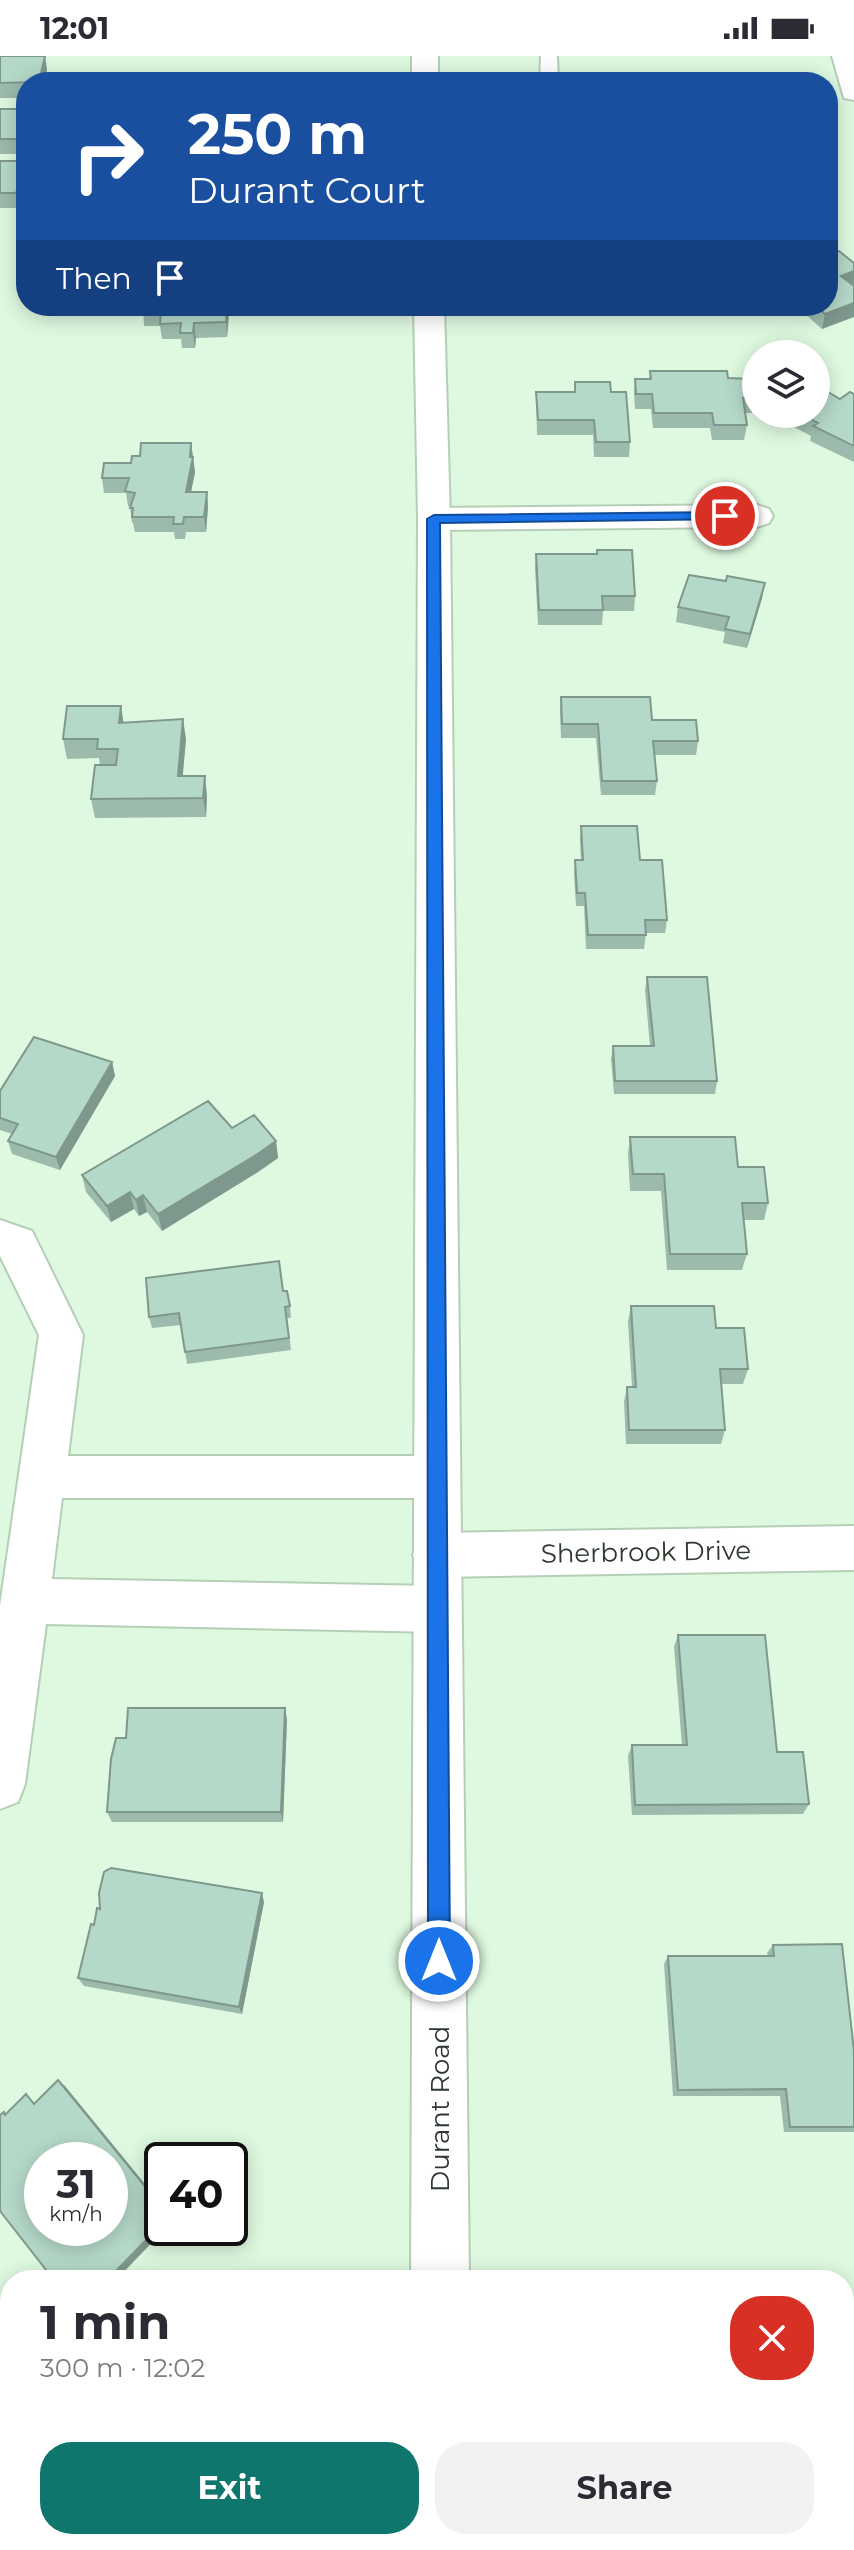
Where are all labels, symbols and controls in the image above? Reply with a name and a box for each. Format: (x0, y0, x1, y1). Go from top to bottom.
text: 12:01 (40, 10, 109, 47)
text: 250 m (188, 100, 367, 168)
icon: right (56, 104, 160, 208)
text: Durant Court (188, 168, 426, 212)
icon: arrive (148, 256, 192, 300)
text: Then (56, 260, 132, 297)
map controls (742, 340, 830, 428)
button: layers (742, 340, 830, 428)
pin (691, 482, 759, 550)
icon: arrive (703, 494, 747, 538)
street label: Sherbrook Drive (541, 1534, 751, 1570)
position arrow (397, 1919, 481, 2003)
street label: Durant Road (424, 2026, 456, 2192)
speed limit sign: 40 (144, 2142, 248, 2246)
text: 31 (56, 2159, 96, 2208)
text: km/h (49, 2202, 103, 2226)
text: 1 min (40, 2293, 170, 2351)
button: close (730, 2296, 814, 2380)
text: 300 m · 12:02 (40, 2352, 205, 2384)
button: Exit (40, 2442, 419, 2534)
button: Share (435, 2442, 814, 2534)

